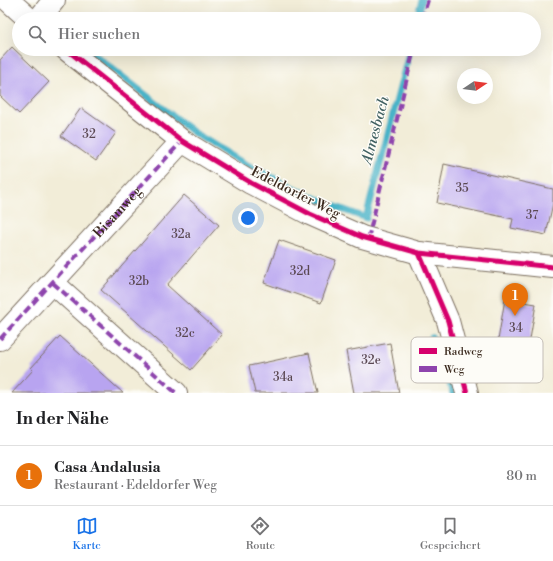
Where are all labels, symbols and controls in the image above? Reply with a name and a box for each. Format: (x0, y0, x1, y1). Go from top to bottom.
search box (12, 12, 541, 56)
icon: search (26, 23, 48, 45)
text: Hier suchen (58, 25, 140, 44)
north arrow (457, 68, 493, 104)
water label: Almesbach (357, 93, 394, 168)
house number: 32 (82, 127, 96, 142)
street label: Edeldorfer Weg (248, 163, 344, 223)
house number: 35 (455, 181, 469, 196)
street label: Bisamweg (89, 182, 147, 243)
your location (238, 208, 258, 228)
house number: 37 (526, 208, 538, 223)
house number: 32a (171, 227, 192, 242)
house number: 32d (290, 264, 310, 279)
house number: 32b (129, 274, 149, 289)
pin: 1 (502, 283, 528, 316)
house number: 34 (509, 321, 523, 336)
house number: 32c (175, 326, 195, 341)
legend (411, 337, 543, 383)
text: Radweg (444, 345, 483, 359)
house number: 32e (361, 353, 381, 368)
text: Weg (443, 363, 465, 377)
house number: 34a (273, 370, 294, 385)
text: In der Nähe (16, 408, 109, 430)
text: Casa Andalusia (54, 458, 161, 477)
text: 1 (26, 468, 32, 484)
text: 80 m (506, 468, 537, 484)
text: Restaurant · Edeldorfer Weg (54, 477, 217, 493)
tab: Karte (72, 515, 101, 553)
tab: Route (246, 515, 275, 553)
tab: Gespeichert (420, 515, 481, 553)

